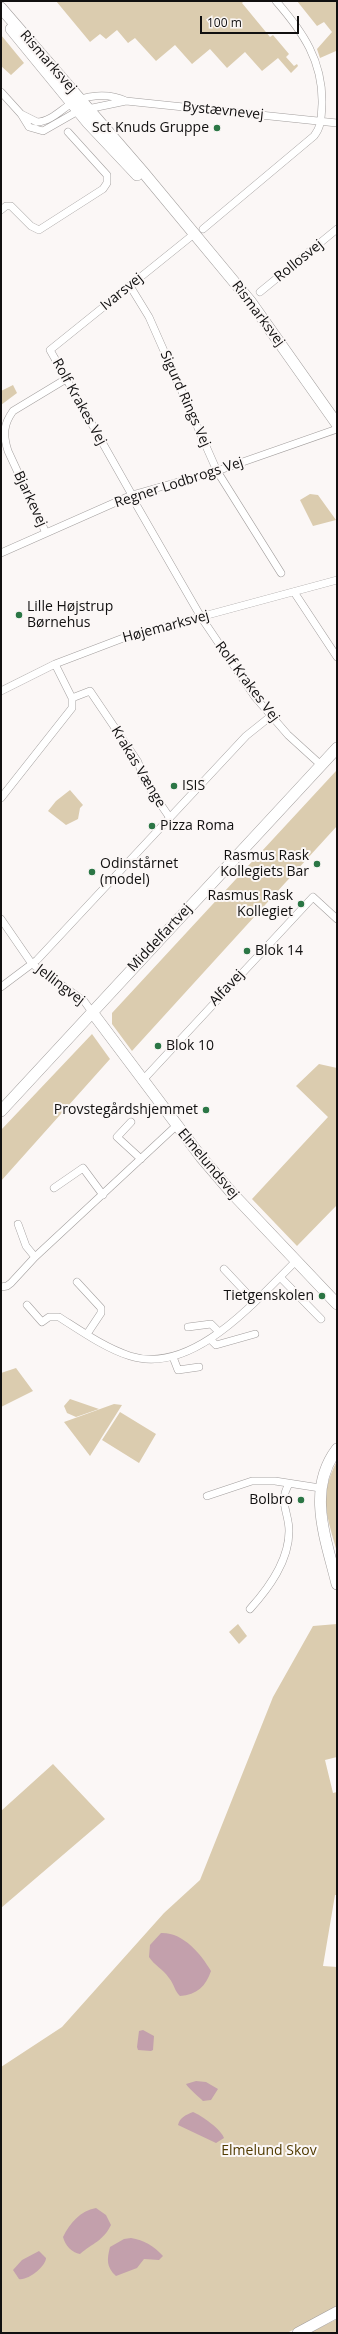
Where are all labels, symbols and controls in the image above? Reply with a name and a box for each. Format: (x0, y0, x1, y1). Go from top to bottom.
scale bar (202, 8, 301, 34)
text: 100 m (207, 14, 242, 31)
street label: Rismarksvej (16, 27, 80, 97)
street label: Bystævnevej (182, 98, 264, 124)
place label: Sct Knuds Gruppe (92, 120, 209, 136)
marker: Sct Knuds Gruppe (212, 123, 222, 133)
street label: Rollosvej (271, 236, 327, 286)
street label: Ivarsvej (97, 270, 147, 314)
street label: Rismarksvej (228, 278, 288, 350)
street label: Sigurd Rings Vej (156, 348, 214, 450)
street label: Rolf Krakes Vej (48, 356, 110, 448)
street label: Regner Lodbrogs Vej (112, 454, 246, 512)
street label: Bjarkevej (10, 468, 50, 530)
place label: Lille Højstrup Børnehus (27, 599, 113, 632)
street label: Højemarksvej (121, 607, 211, 647)
marker: Lille Højstrup Børnehus (14, 610, 24, 620)
street label: Rolf Krakes Vej (211, 638, 283, 726)
street label: Krakas Vænge (107, 723, 169, 811)
place label: ISIS (182, 778, 205, 794)
marker: ISIS (169, 781, 179, 791)
place label: Pizza Roma (160, 818, 234, 834)
marker: Pizza Roma (147, 821, 157, 831)
place label: Rasmus Rask Kollegiets Bar (220, 848, 309, 880)
place label: Odinstårnet (model) (100, 856, 178, 888)
marker: Rasmus Rask Kollegiets Bar (312, 859, 322, 869)
marker: Odinstårnet (model) (87, 867, 97, 877)
place label: Rasmus Rask Kollegiet (208, 888, 293, 920)
marker: Rasmus Rask Kollegiet (296, 899, 306, 909)
street label: Middelfartvej (124, 901, 196, 975)
place label: Blok 14 (255, 943, 303, 959)
marker: Blok 14 (242, 946, 252, 956)
street label: Jellingvej (32, 961, 88, 1009)
street label: Alfavej (206, 966, 248, 1010)
place label: Blok 10 (166, 1038, 214, 1054)
marker: Blok 10 (153, 1041, 163, 1051)
place label: Provstegårdshjemmet (54, 1102, 198, 1118)
marker: Provstegårdshjemmet (201, 1105, 211, 1115)
street label: Elmelundsvej (174, 1125, 242, 1203)
place label: Tietgenskolen (223, 1288, 314, 1304)
marker: Tietgenskolen (317, 1291, 327, 1301)
place label: Bolbro (249, 1492, 293, 1508)
marker: Bolbro (296, 1495, 306, 1505)
park label: Elmelund Skov (221, 2143, 317, 2159)

